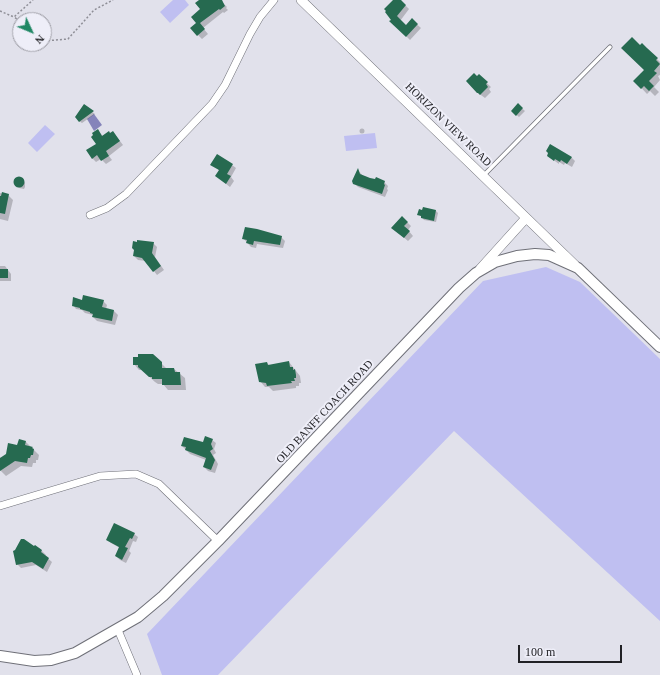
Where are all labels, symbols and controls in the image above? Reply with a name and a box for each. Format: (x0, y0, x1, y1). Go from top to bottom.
north arrow (12, 12, 52, 52)
text: N (33, 33, 47, 47)
street label: HORIZON VIEW ROAD (402, 80, 494, 170)
street label: OLD BANFF COACH ROAD (274, 358, 376, 466)
scale bar (520, 637, 624, 663)
text: 100 m (525, 645, 555, 659)

